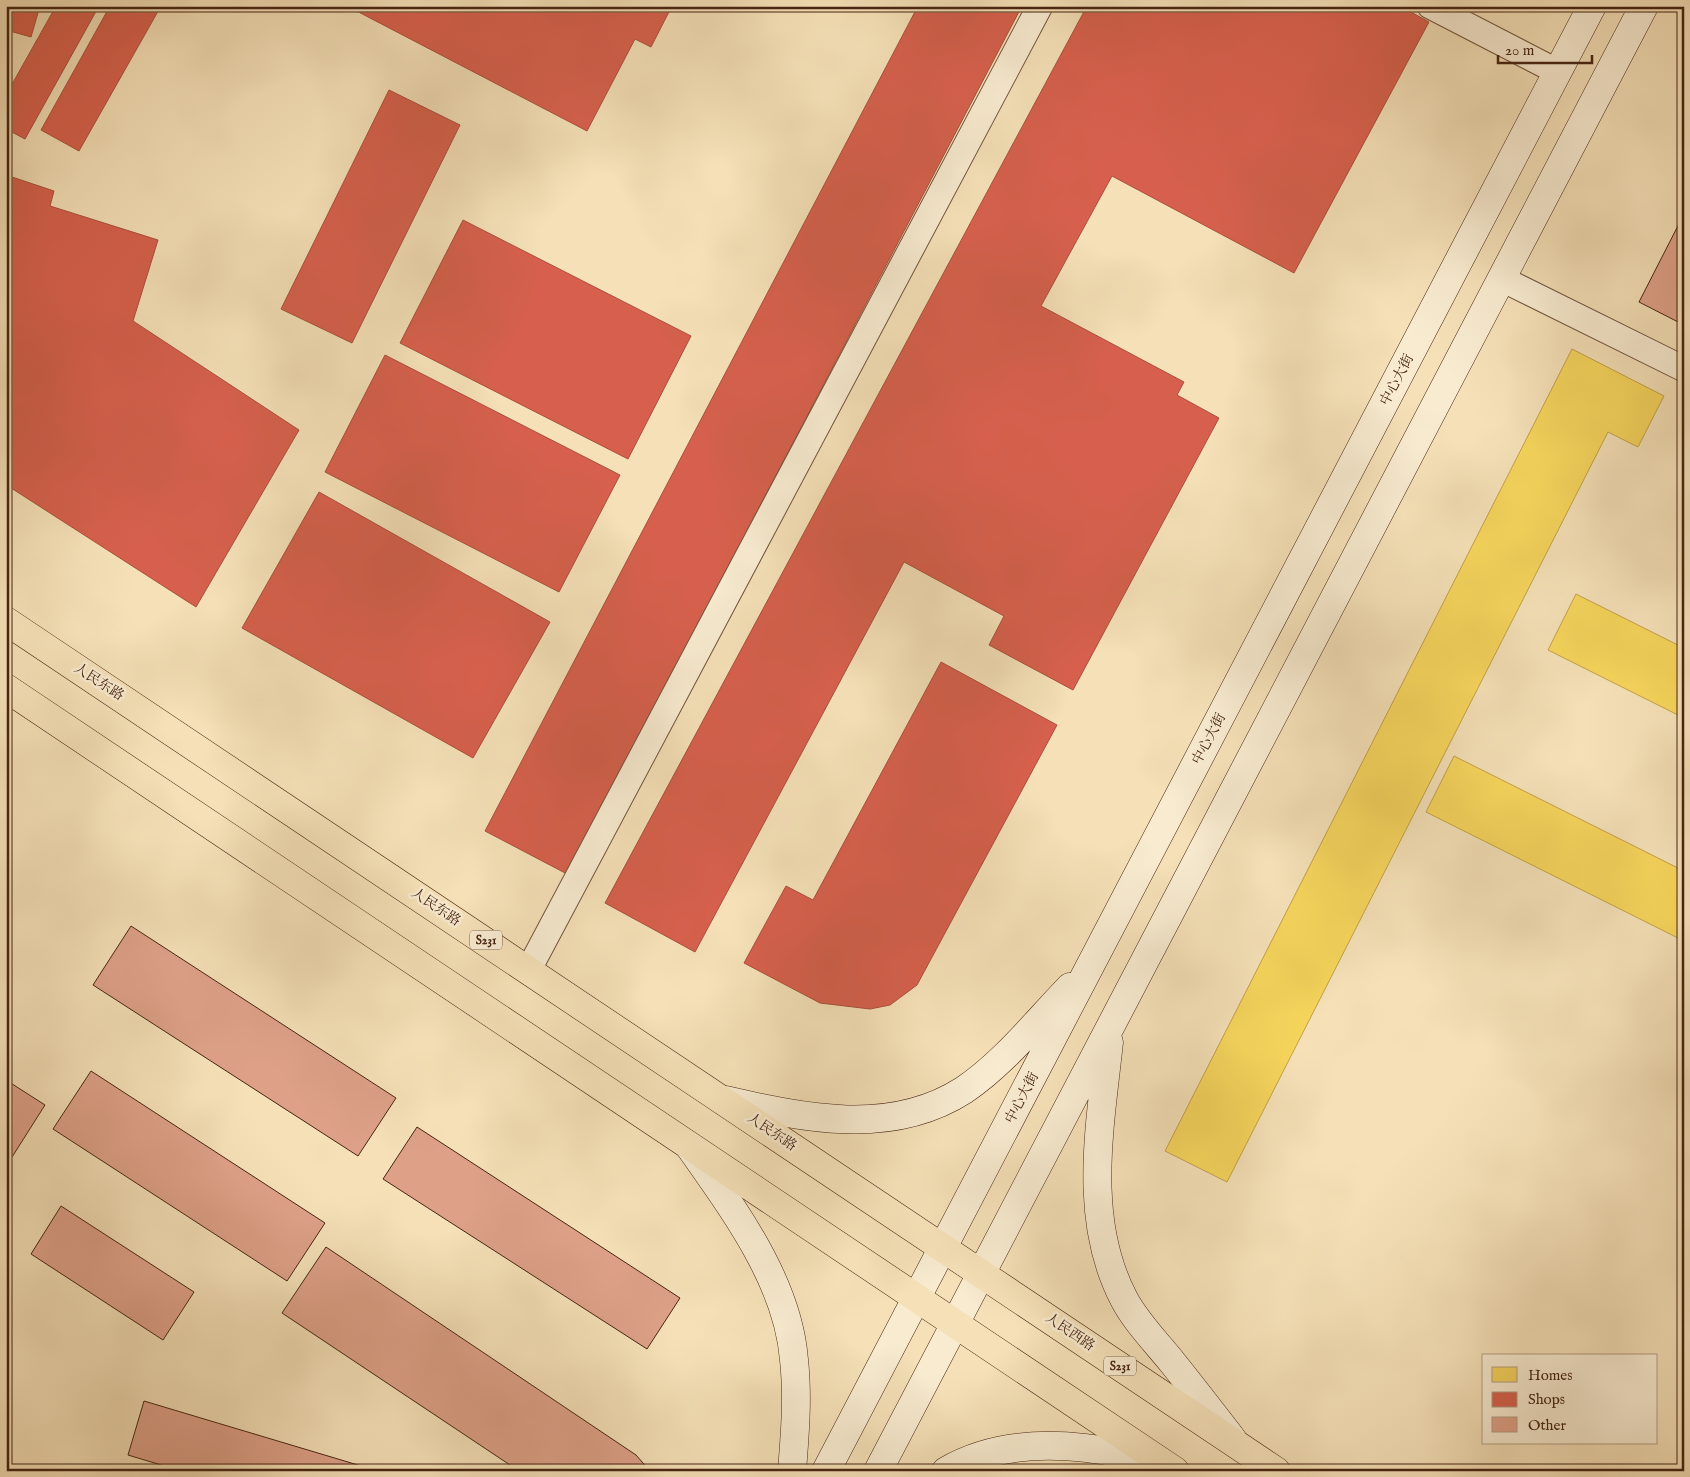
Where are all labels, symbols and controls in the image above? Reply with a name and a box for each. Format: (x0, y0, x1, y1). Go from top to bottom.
scale bar (1498, 32, 1591, 64)
text: 20 m (1505, 41, 1535, 60)
street label: 中心大街 (1376, 351, 1418, 409)
street label: 人民东路 (71, 659, 127, 705)
street label: 中心大街 (1188, 710, 1230, 768)
street label: 人民东路 (408, 884, 464, 930)
road number: S231 (470, 930, 502, 950)
street label: 中心大街 (1001, 1069, 1043, 1127)
street label: 人民东路 (744, 1109, 800, 1155)
street label: 人民西路 (1042, 1309, 1098, 1355)
legend (1482, 1354, 1658, 1444)
road number: S231 (1104, 1356, 1136, 1375)
text: Homes (1528, 1366, 1572, 1385)
text: Shops (1528, 1390, 1565, 1409)
text: Other (1528, 1416, 1566, 1435)

